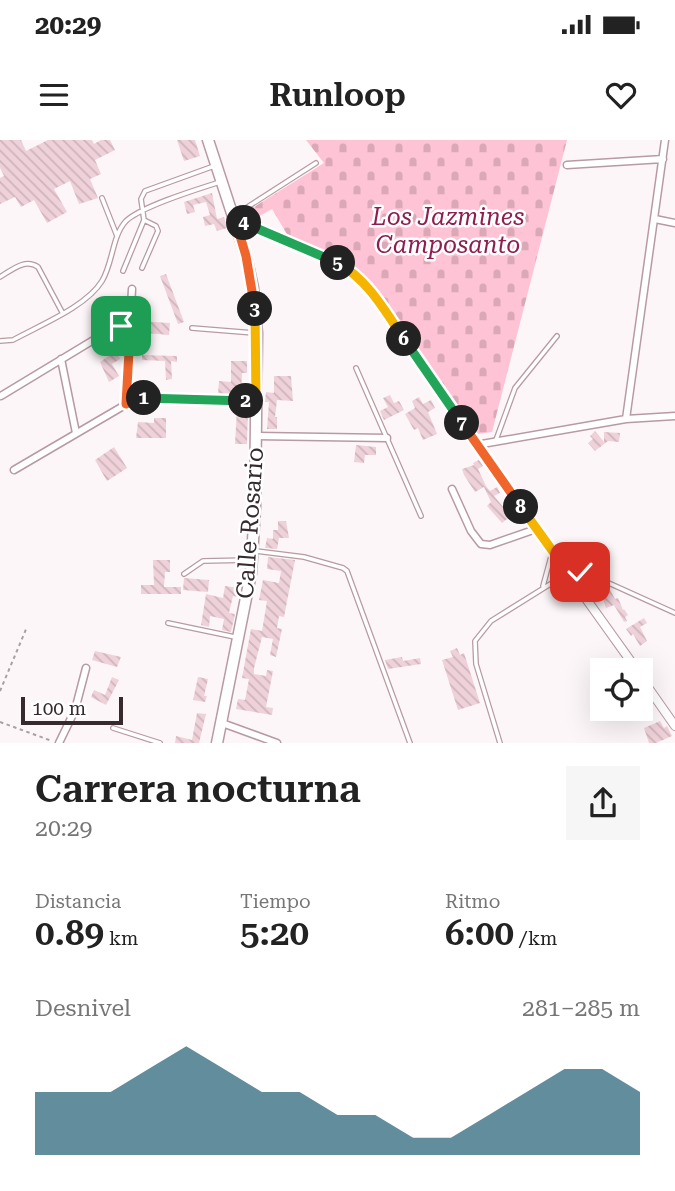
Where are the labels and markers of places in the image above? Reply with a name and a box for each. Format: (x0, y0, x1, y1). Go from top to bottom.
pin: 4 (226, 206, 262, 240)
pin: 5 (320, 246, 356, 280)
pin: 3 (238, 292, 272, 326)
pin (91, 296, 151, 356)
pin: 6 (386, 322, 422, 356)
pin: 1 (127, 380, 162, 416)
pin: 2 (229, 384, 264, 418)
pin: 7 (444, 406, 480, 440)
pin: 8 (504, 490, 538, 524)
pin (550, 542, 610, 602)

